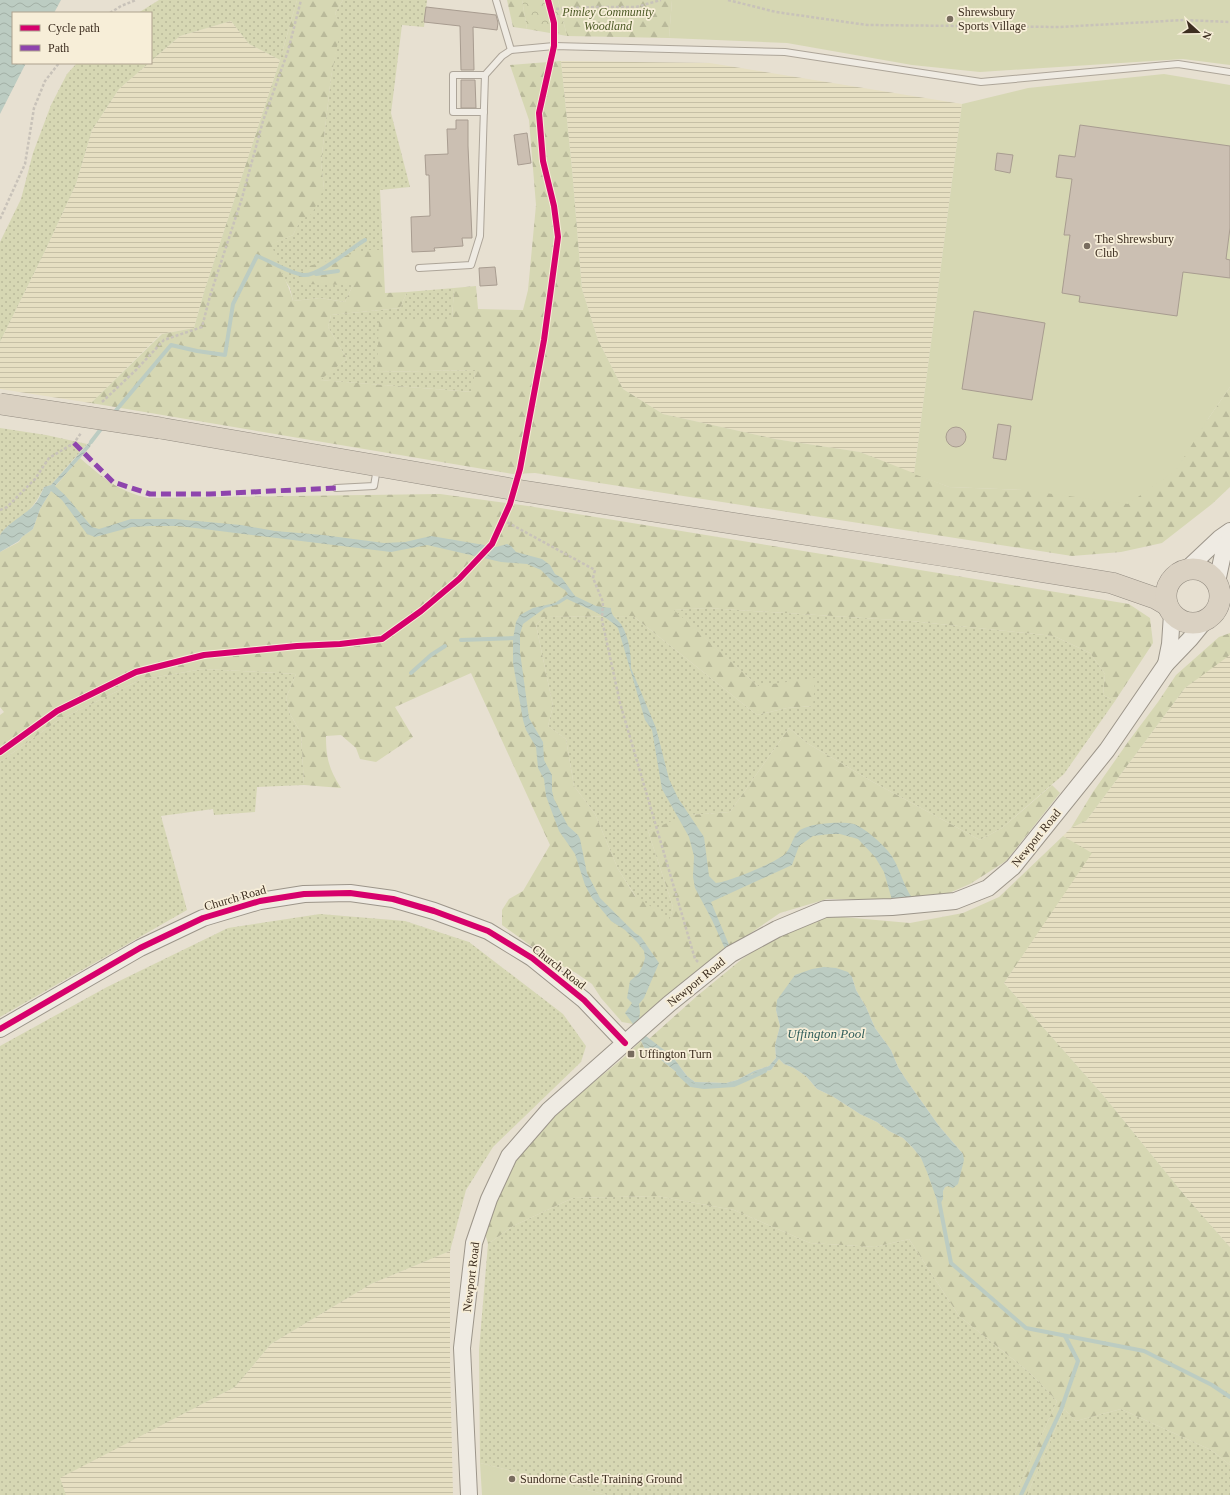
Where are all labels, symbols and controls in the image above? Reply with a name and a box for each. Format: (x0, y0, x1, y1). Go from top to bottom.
park label: Pimley Community Woodland (561, 5, 654, 33)
place label: Shrewsbury Sports Village (958, 5, 1026, 33)
legend (12, 12, 152, 64)
north arrow (1178, 12, 1218, 52)
marker: Shrewsbury Sports Village (945, 14, 955, 24)
text: Cycle path (48, 21, 100, 35)
text: N (1200, 30, 1214, 41)
text: Path (48, 41, 69, 55)
place label: The Shrewsbury Club (1095, 232, 1174, 260)
marker: The Shrewsbury Club (1082, 241, 1092, 251)
street label: Newport Road (1008, 806, 1064, 870)
street label: Church Road (202, 882, 268, 914)
street label: Church Road (530, 942, 588, 992)
street label: Newport Road (664, 954, 728, 1010)
water label: Uffington Pool (787, 1026, 865, 1041)
place label: Uffington Turn (639, 1047, 712, 1061)
marker: Uffington Turn (626, 1049, 636, 1059)
street label: Newport Road (460, 1241, 482, 1313)
place label: Sundorne Castle Training Ground (520, 1472, 682, 1486)
marker: Sundorne Castle Training Ground (507, 1474, 517, 1484)

